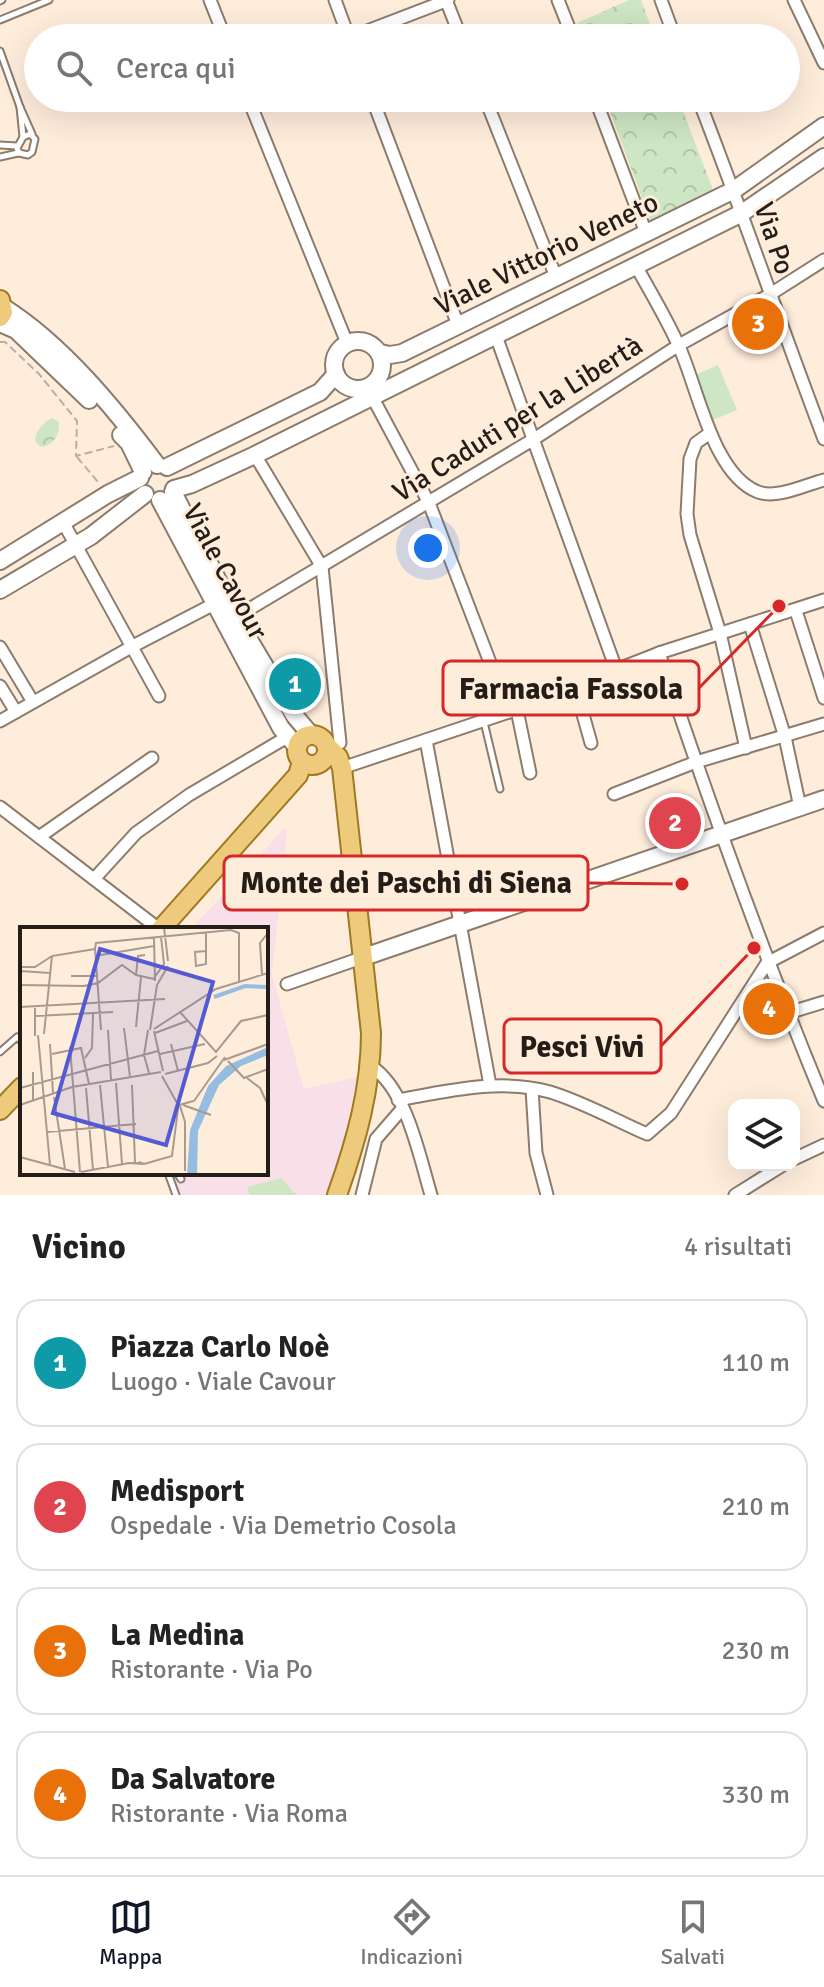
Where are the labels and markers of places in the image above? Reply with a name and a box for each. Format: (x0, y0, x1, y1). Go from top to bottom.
pin: 3 (732, 294, 784, 354)
pin: 1 (269, 654, 321, 714)
callout: Farmacia Fassola (443, 661, 699, 715)
pin: 2 (649, 793, 701, 853)
callout: Monte dei Paschi di Siena (224, 856, 588, 910)
pin: 4 (743, 979, 795, 1039)
callout: Pesci Vivi (504, 1019, 661, 1073)

